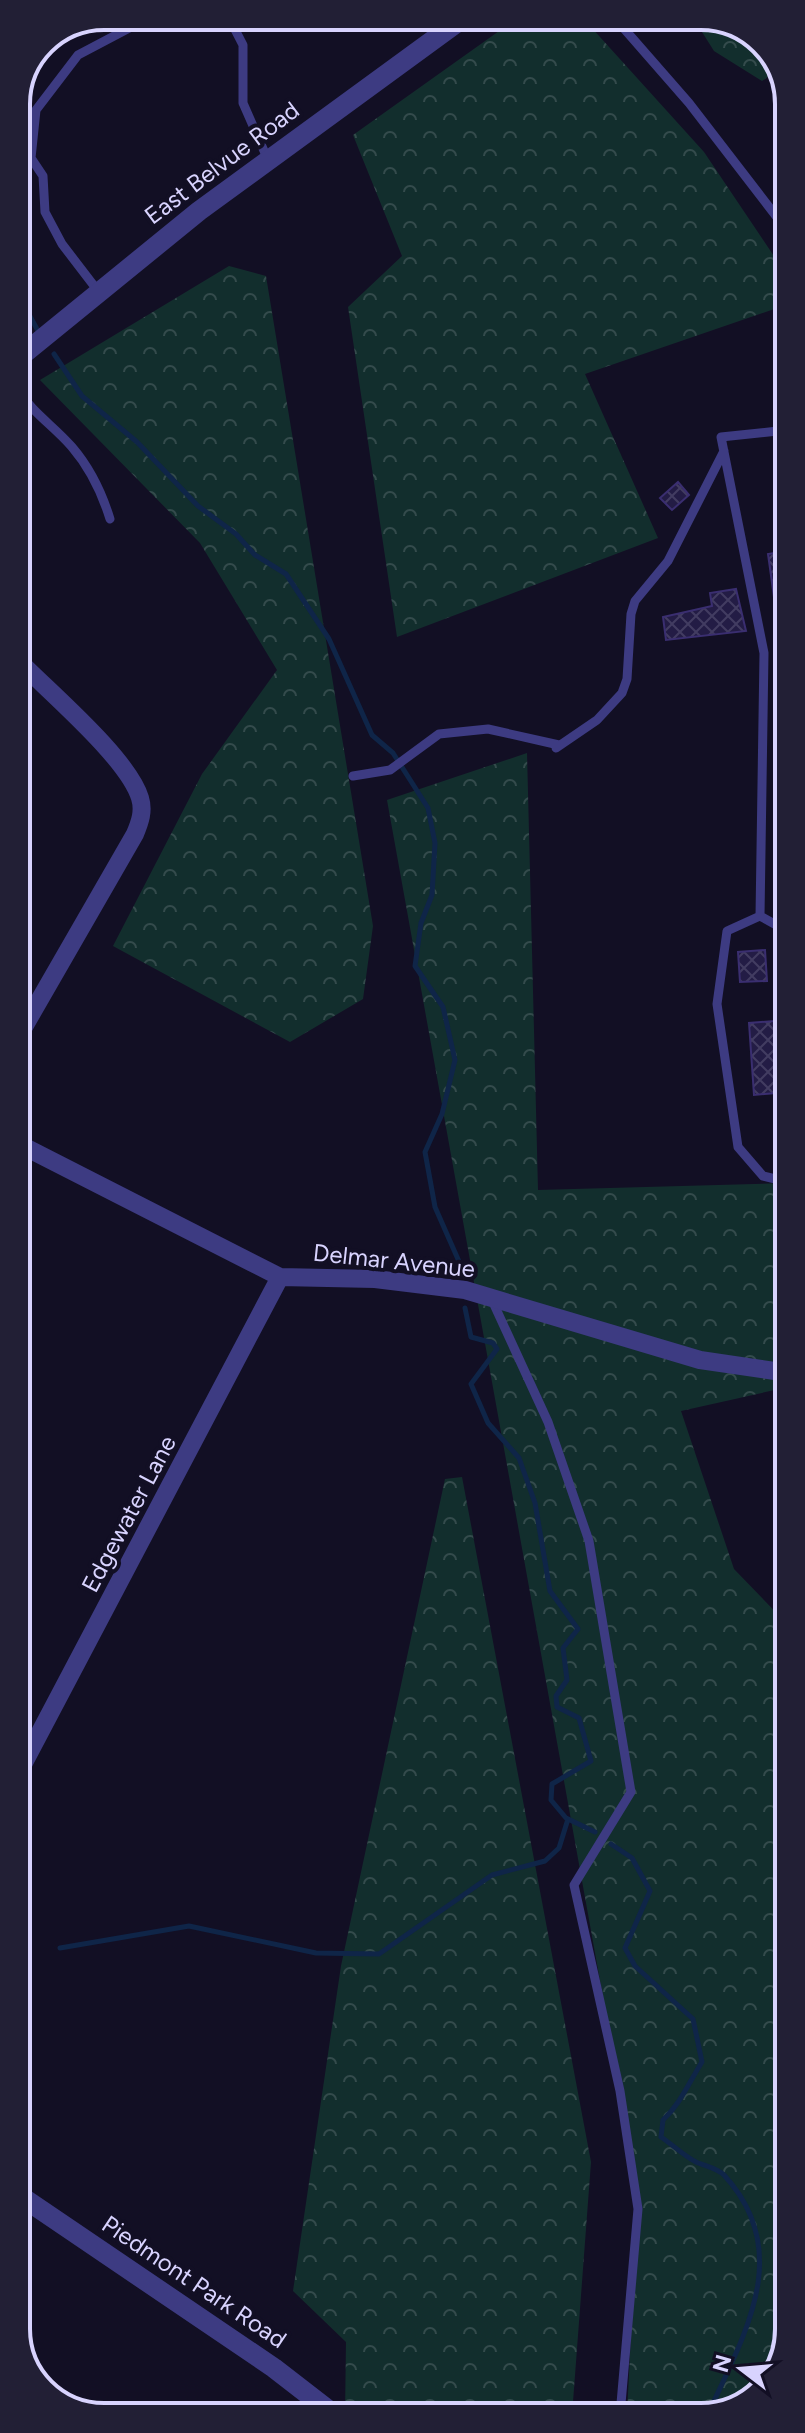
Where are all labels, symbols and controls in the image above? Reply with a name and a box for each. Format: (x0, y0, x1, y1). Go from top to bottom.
street label: East Belvue Road (139, 95, 305, 230)
street label: Delmar Avenue (312, 1238, 477, 1283)
street label: Edgewater Lane (75, 1430, 182, 1597)
street label: Piedmont Park Road (97, 2209, 292, 2354)
north arrow (701, 2329, 781, 2409)
text: N (707, 2352, 738, 2376)

